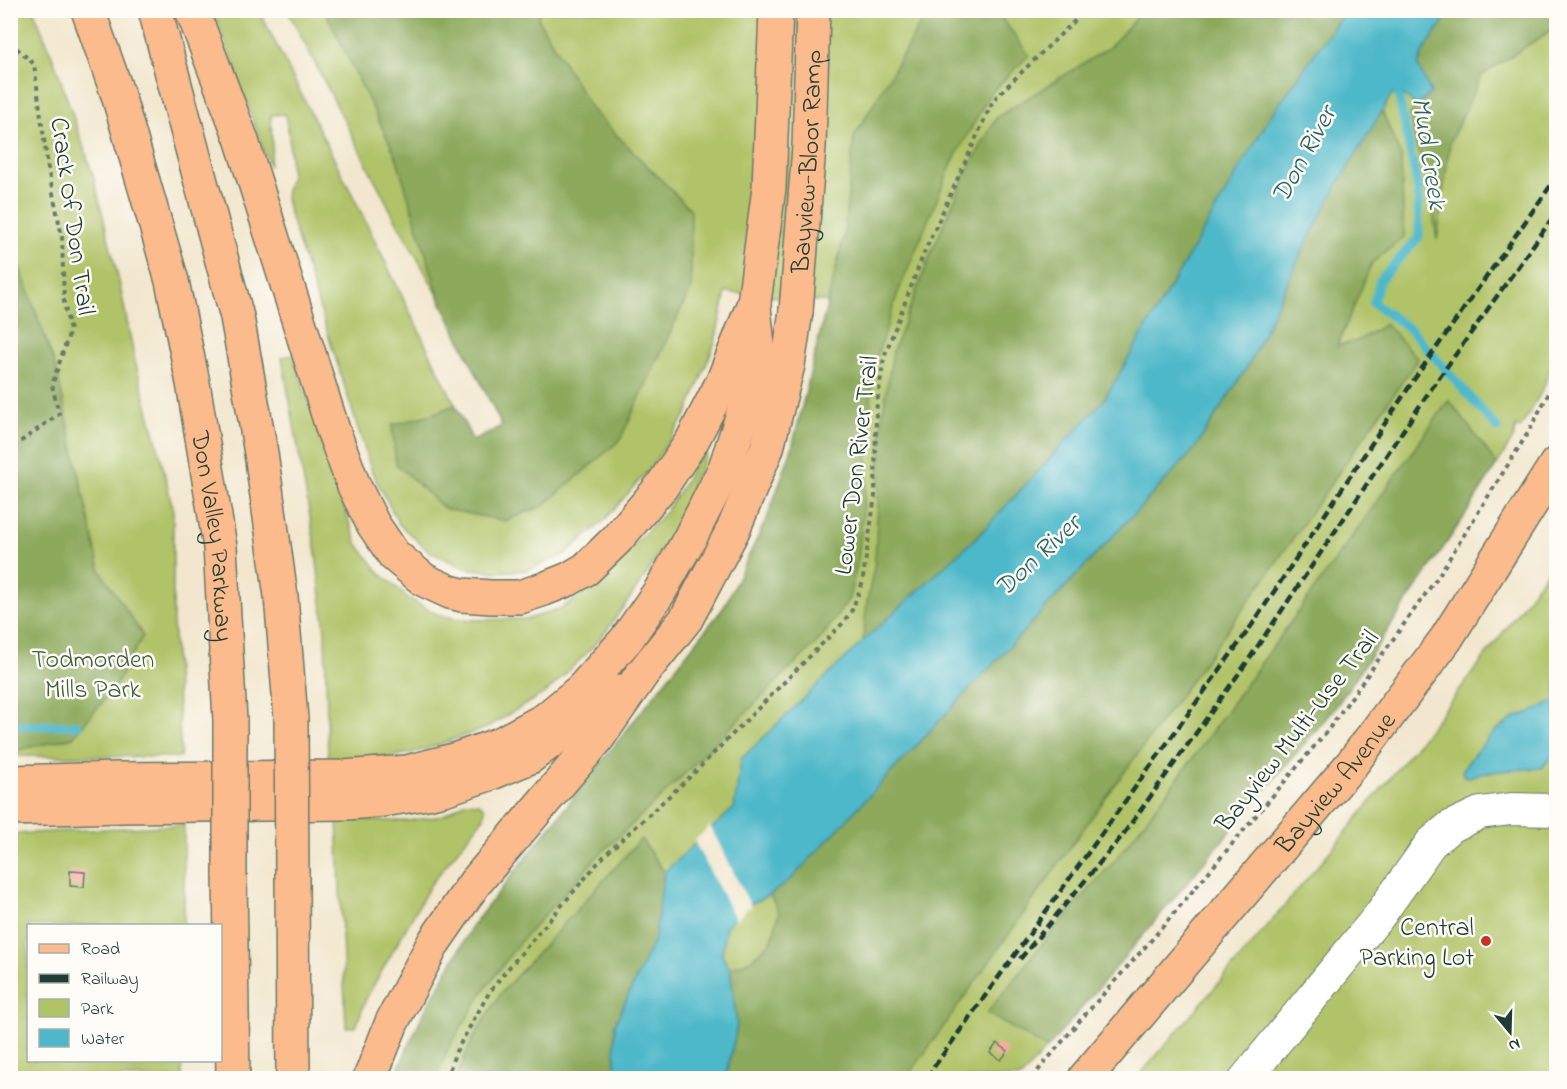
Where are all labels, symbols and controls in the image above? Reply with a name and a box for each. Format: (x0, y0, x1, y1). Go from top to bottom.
street label: Bayview-Bloor Ramp (783, 49, 834, 276)
water label: Mud Creek (1399, 95, 1456, 213)
water label: Don River (1263, 96, 1350, 211)
street label: Crack Of Don Trail (38, 115, 104, 318)
street label: Lower Don River Trail (826, 354, 890, 577)
street label: Don Valley Parkway (179, 428, 241, 643)
water label: Don River (987, 504, 1093, 607)
street label: Bayview Multi-Use Trail (1206, 622, 1390, 842)
park label: Todmorden Mills Park (32, 642, 154, 710)
street label: Bayview Avenue (1267, 705, 1407, 864)
place label: Central Parking Lot (1359, 910, 1474, 978)
legend (27, 924, 222, 1062)
marker: Central Parking Lot (1479, 934, 1493, 948)
text: Road (81, 937, 120, 963)
text: Railway (81, 967, 138, 993)
text: Park (81, 997, 114, 1023)
north arrow (1480, 1002, 1540, 1062)
text: Water (81, 1027, 125, 1053)
text: N (1505, 1031, 1523, 1057)

